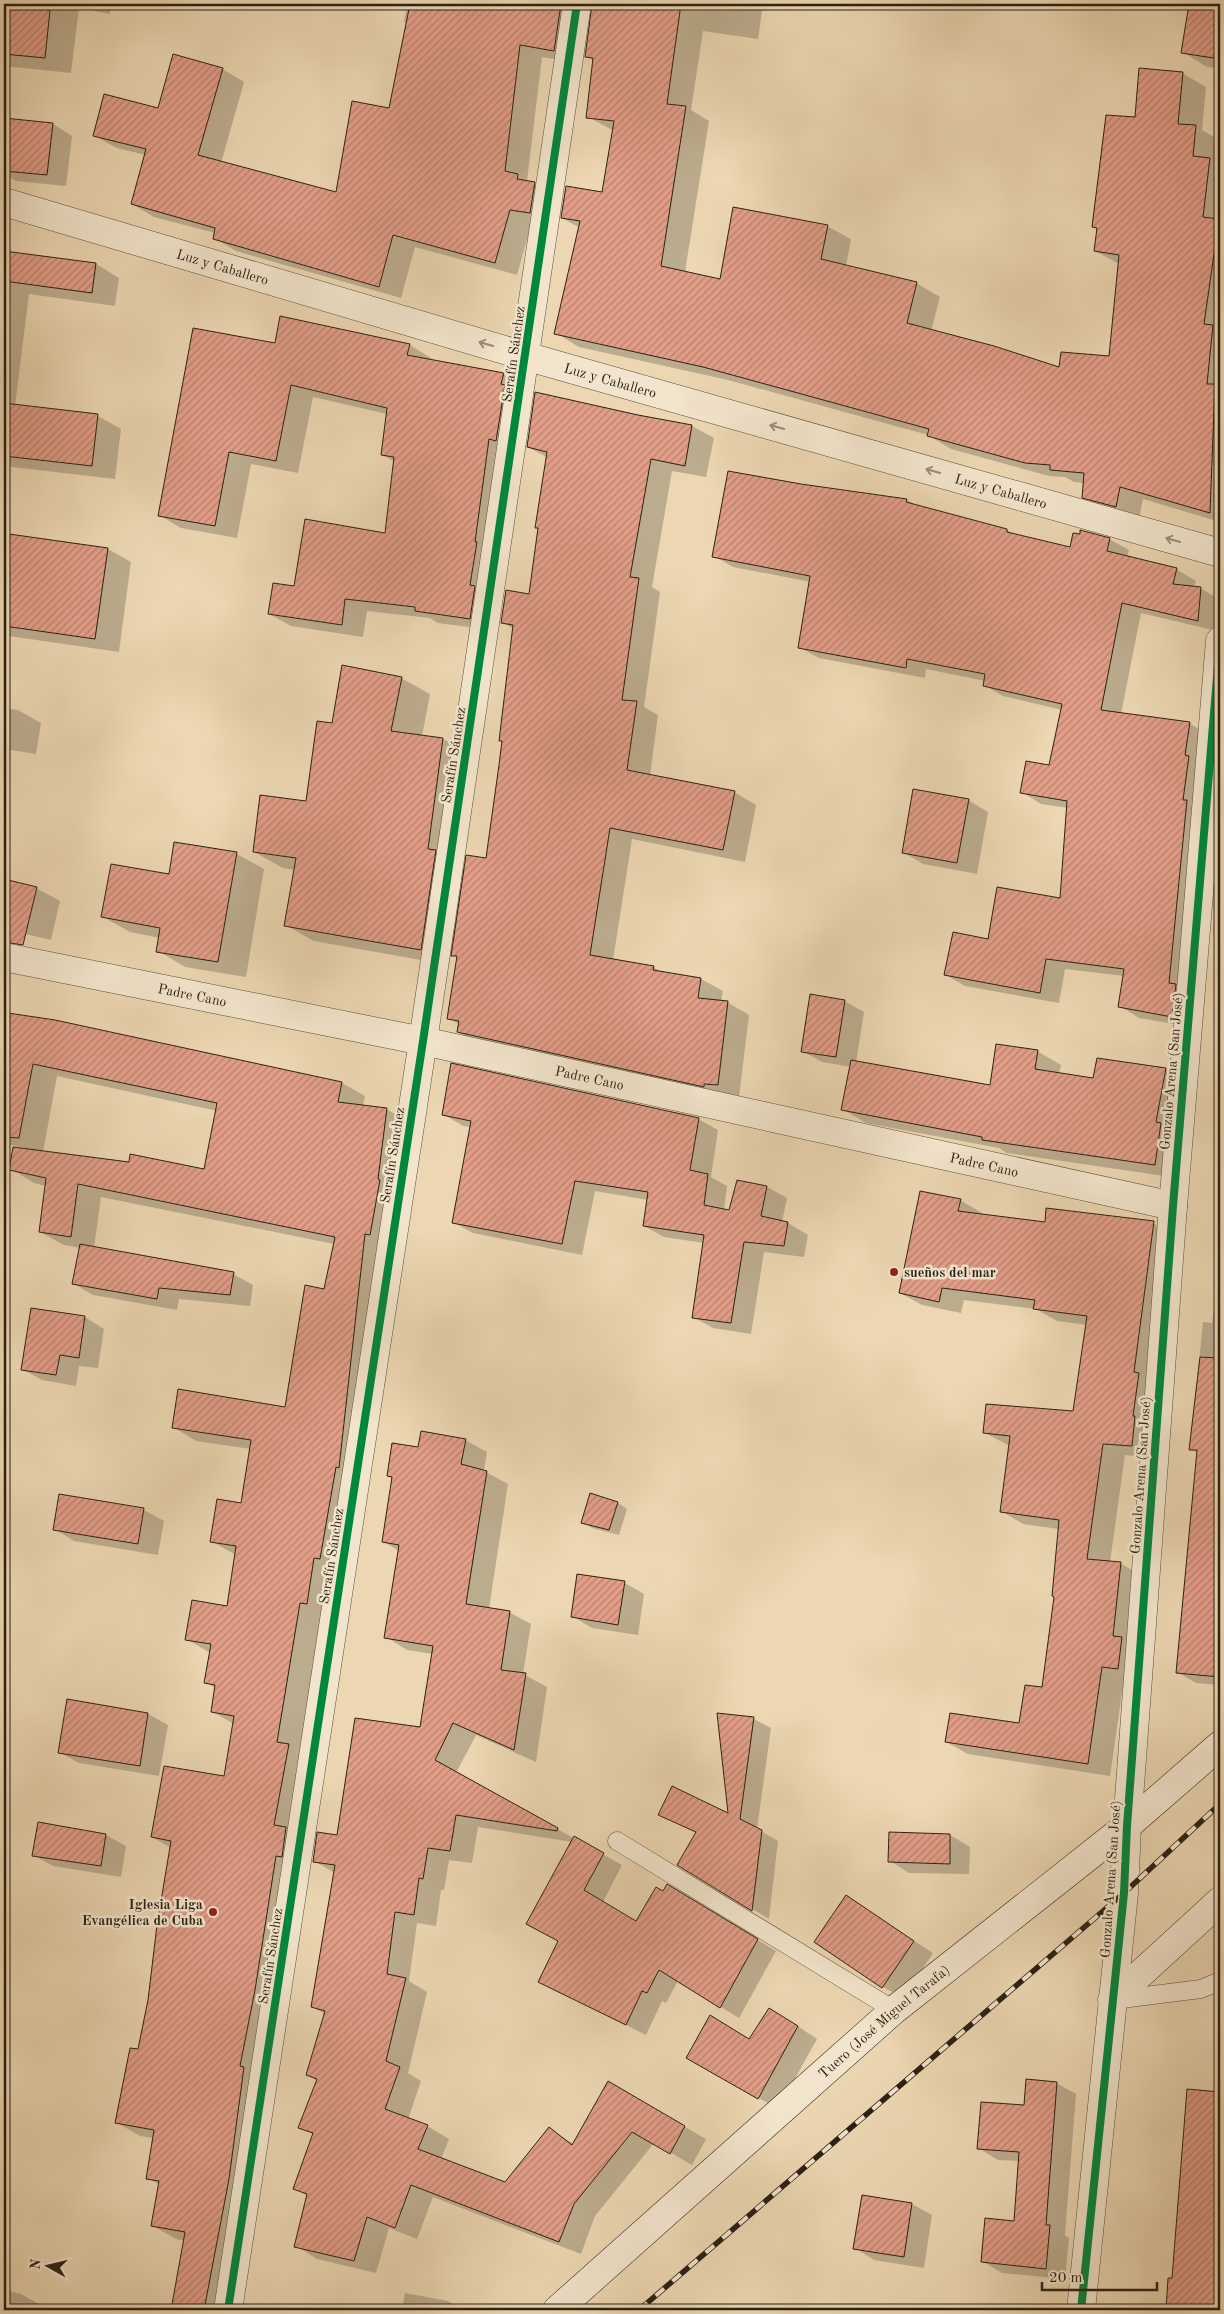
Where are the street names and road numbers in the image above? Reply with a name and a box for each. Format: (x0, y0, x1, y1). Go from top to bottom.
street label: Luz y Caballero (175, 247, 270, 288)
street label: Serafín Sánchez (500, 305, 528, 403)
street label: Luz y Caballero (562, 361, 658, 401)
street label: Luz y Caballero (953, 472, 1049, 512)
street label: Serafín Sánchez (439, 706, 468, 804)
street label: Padre Cano (156, 982, 228, 1009)
street label: Gonzalo Arena (San José) (1158, 992, 1186, 1150)
street label: Padre Cano (554, 1064, 625, 1093)
street label: Serafín Sánchez (378, 1106, 407, 1204)
street label: Padre Cano (948, 1151, 1020, 1180)
street label: Gonzalo Arena (San José) (1129, 1396, 1153, 1554)
street label: Serafín Sánchez (317, 1507, 346, 1605)
street label: Gonzalo Arena (San José) (1099, 1800, 1123, 1958)
street label: Serafín Sánchez (256, 1907, 285, 2005)
street label: Tuero (José Miguel Tarafa) (816, 1963, 953, 2082)

